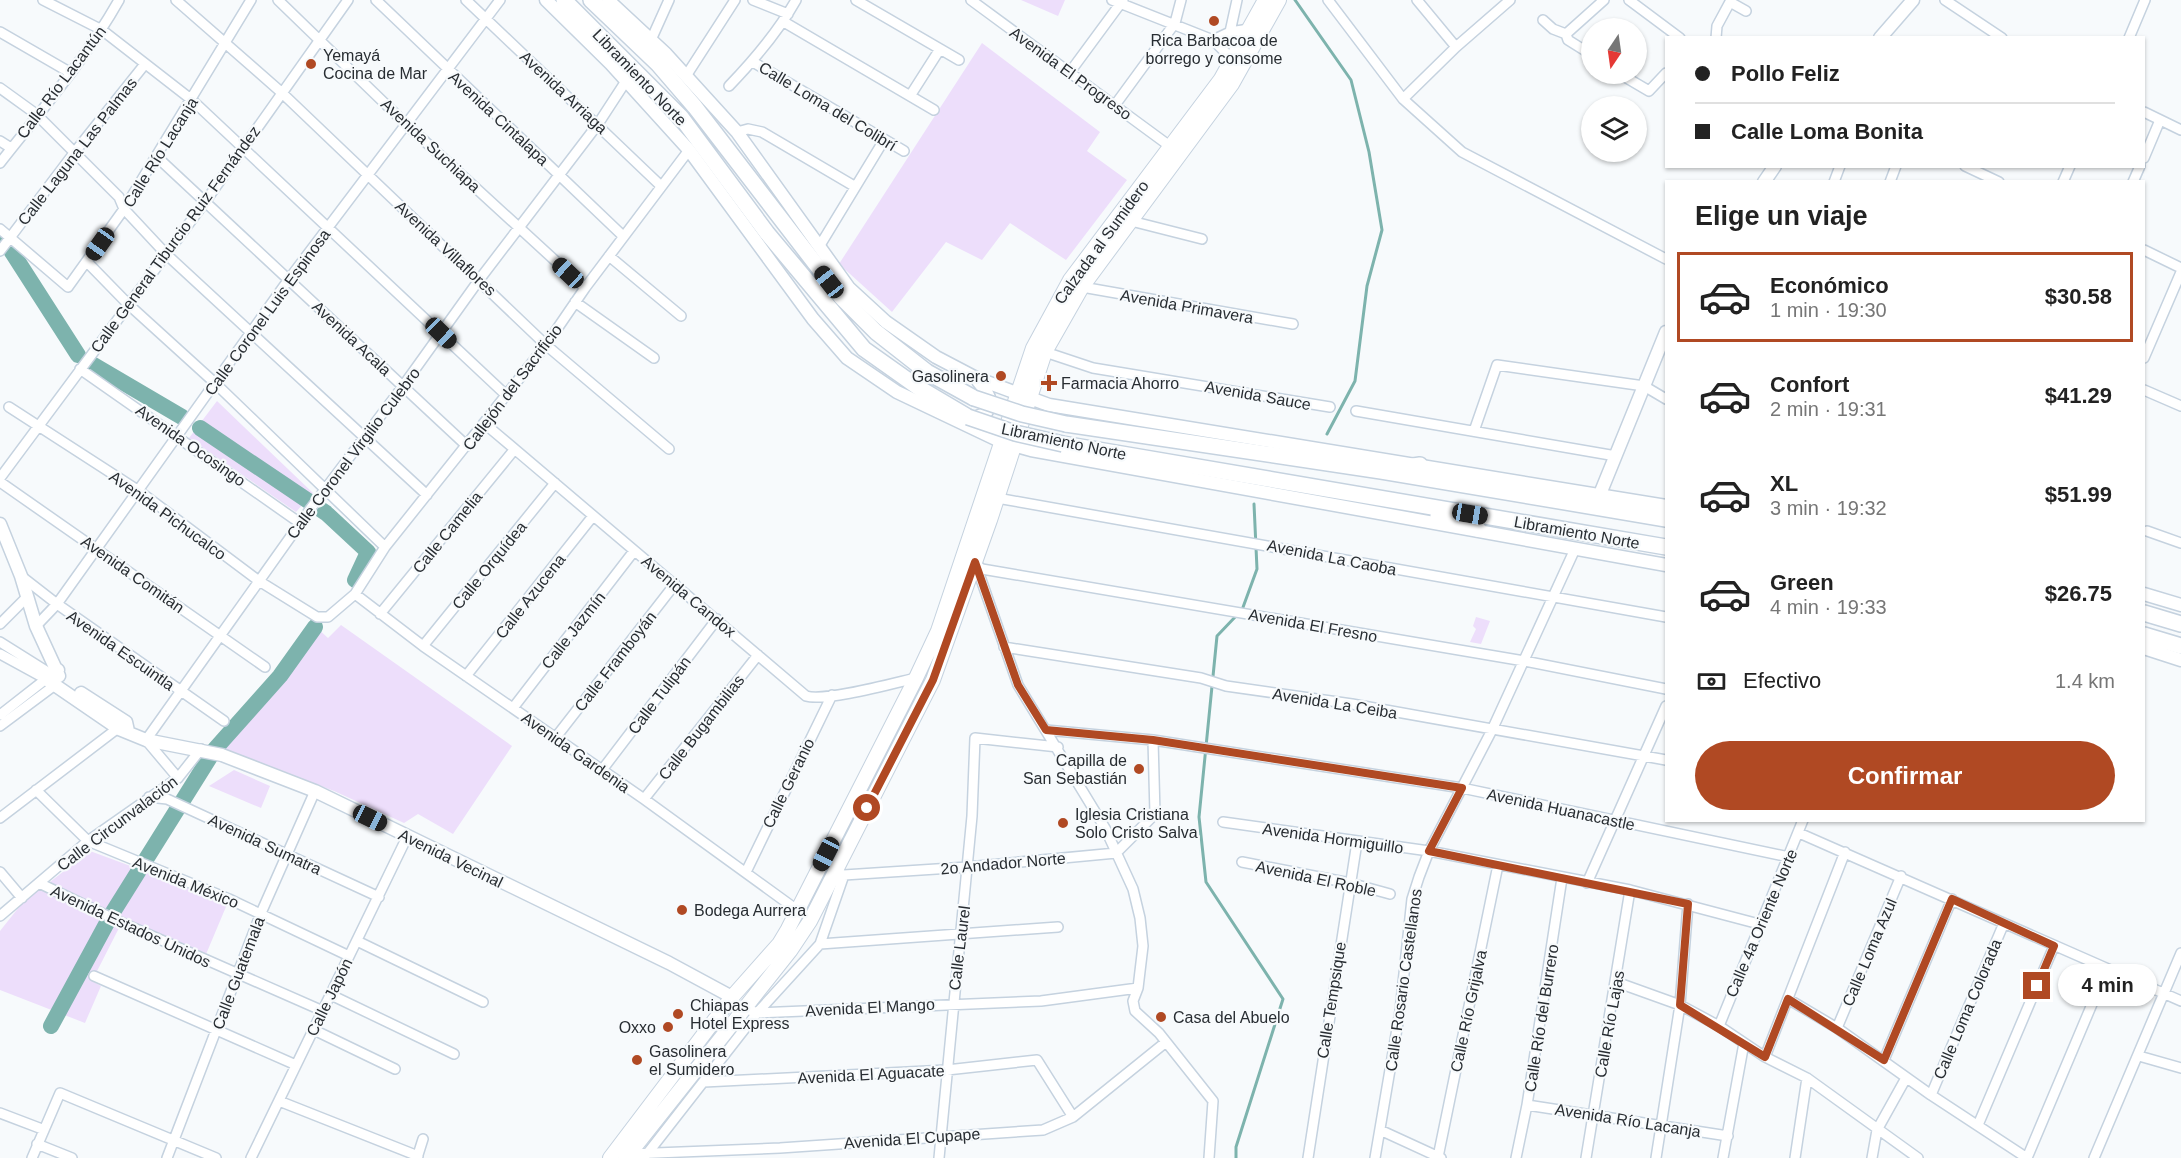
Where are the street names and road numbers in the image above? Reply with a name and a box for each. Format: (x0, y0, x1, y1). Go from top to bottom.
street label: Calle Río Lacantún (14, 23, 109, 142)
street label: Avenida El Progreso (1007, 24, 1135, 123)
street label: Libramiento Norte (589, 26, 690, 129)
street label: Avenida Arriaga (517, 48, 611, 137)
street label: Calle Loma del Colibrí (756, 59, 900, 155)
street label: Avenida Cintalapa (445, 68, 552, 169)
street label: Calle Laguna Las Palmas (15, 74, 140, 228)
street label: Calle Río Lacanja (120, 94, 201, 210)
street label: Avenida Suchiapa (378, 95, 484, 196)
street label: Calle General Tiburcio Ruiz Fernández (88, 123, 263, 356)
street label: Calzada al Sumidero (1051, 177, 1152, 307)
street label: Avenida Villaflores (392, 197, 499, 299)
street label: Calle Coronel Luis Espinosa (201, 226, 333, 399)
street label: Avenida Primavera (1119, 286, 1255, 327)
street label: Avenida Acala (309, 298, 395, 379)
street label: Callejón del Sacrificio (460, 321, 565, 453)
street label: Calle Coronel Virgilio Culebro (284, 364, 423, 542)
street label: Avenida Sauce (1204, 378, 1312, 413)
street label: Avenida Ocosingo (133, 401, 249, 490)
street label: Libramiento Norte (1000, 420, 1128, 463)
street label: Avenida Pichucalco (106, 468, 229, 563)
street label: Calle Camelia (409, 488, 485, 576)
street label: Libramiento Norte (1513, 513, 1641, 552)
street label: Calle Orquídea (449, 518, 530, 612)
street label: Avenida Comitán (78, 533, 187, 616)
street label: Avenida La Caoba (1266, 537, 1398, 578)
street label: Calle Azucena (492, 551, 569, 642)
street label: Avenida Candox (638, 552, 739, 641)
street label: Calle Jazmín (538, 589, 609, 672)
street label: Avenida El Fresno (1247, 606, 1379, 645)
street label: Avenida Escuintla (64, 607, 178, 694)
street label: Calle Framboyán (571, 608, 660, 715)
street label: Calle Tulipán (625, 653, 694, 737)
street label: Calle Bugambilias (655, 672, 748, 783)
street label: Avenida La Ceiba (1271, 685, 1399, 722)
street label: Avenida Gardenia (518, 709, 633, 796)
street label: Calle Geranio (759, 735, 818, 831)
street label: Calle Circunvalación (54, 773, 181, 874)
street label: Avenida Huanacastle (1485, 785, 1637, 834)
street label: Avenida Sumatra (206, 811, 324, 878)
street label: Avenida Hormiguillo (1261, 820, 1405, 857)
street label: Avenida Vecinal (396, 826, 506, 891)
street label: Calle 4a Oriente Norte (1723, 847, 1800, 1000)
street label: 2o Andador Norte (940, 850, 1066, 877)
street label: Avenida México (130, 853, 241, 911)
street label: Avenida El Roble (1254, 857, 1378, 900)
street label: Avenida Estados Unidos (48, 882, 213, 971)
street label: Calle Rosario Castellanos (1382, 888, 1425, 1072)
street label: Calle Loma Azul (1839, 896, 1900, 1009)
street label: Calle Laurel (946, 905, 973, 991)
street label: Calle Guatemala (209, 914, 268, 1032)
street label: Calle Loma Colorada (1930, 937, 2005, 1082)
street label: Calle Tempsique (1314, 940, 1349, 1060)
street label: Calle Río del Burrero (1521, 943, 1562, 1093)
street label: Calle Río Grijalva (1447, 948, 1490, 1074)
street label: Calle Japón (303, 956, 356, 1039)
street label: Calle Río Lajas (1592, 969, 1627, 1079)
street label: Avenida El Mango (805, 996, 935, 1019)
street label: Avenida El Aguacate (797, 1062, 945, 1087)
street label: Avenida Río Lacanja (1554, 1101, 1702, 1140)
street label: Avenida El Cupape (843, 1125, 981, 1152)

